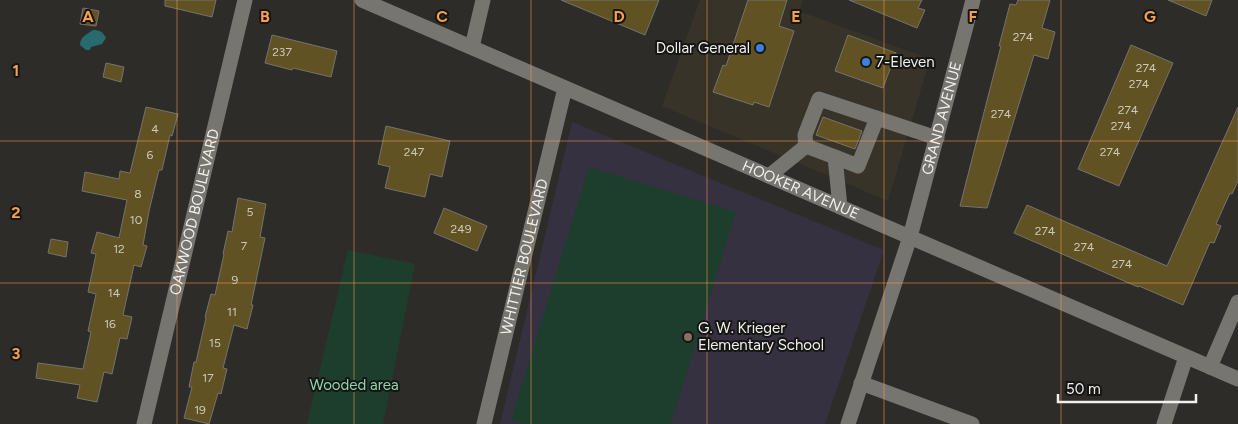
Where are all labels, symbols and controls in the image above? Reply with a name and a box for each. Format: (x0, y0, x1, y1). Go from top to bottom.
text: A (82, 7, 94, 26)
text: B (260, 7, 270, 26)
text: C (436, 7, 448, 26)
text: D (613, 7, 625, 26)
text: E (791, 7, 801, 26)
text: F (969, 7, 978, 26)
text: G (1144, 7, 1156, 26)
house number: 274 (1013, 30, 1034, 44)
place label: Dollar General (656, 39, 750, 57)
marker: Dollar General (754, 42, 766, 54)
house number: 237 (272, 45, 292, 59)
place label: 7-Eleven (876, 53, 935, 71)
marker: 7-Eleven (860, 56, 872, 68)
street label: GRAND AVENUE (918, 59, 965, 177)
text: 1 (13, 61, 19, 80)
house number: 274 (1136, 61, 1157, 75)
house number: 274 (1129, 77, 1150, 91)
house number: 274 (1118, 103, 1139, 117)
house number: 274 (991, 107, 1012, 121)
house number: 274 (1111, 119, 1132, 133)
house number: 4 (151, 122, 159, 136)
street label: OAKWOOD BOULEVARD (166, 127, 223, 297)
house number: 247 (404, 145, 425, 159)
house number: 274 (1100, 145, 1121, 159)
house number: 6 (147, 148, 154, 162)
street label: HOOKER AVENUE (739, 157, 862, 223)
street label: WHITTIER BOULEVARD (497, 177, 552, 337)
house number: 8 (134, 187, 142, 201)
text: 2 (11, 203, 21, 222)
house number: 5 (247, 205, 254, 219)
house number: 10 (130, 213, 143, 227)
house number: 249 (451, 222, 472, 236)
house number: 274 (1035, 224, 1056, 238)
house number: 7 (241, 239, 248, 253)
house number: 274 (1074, 240, 1095, 254)
house number: 12 (113, 242, 125, 256)
house number: 274 (1112, 257, 1133, 271)
house number: 9 (232, 273, 239, 287)
house number: 14 (108, 286, 121, 300)
house number: 11 (227, 305, 237, 319)
house number: 16 (104, 317, 116, 331)
place label: G. W. Krieger Elementary School (698, 319, 824, 354)
marker: G. W. Krieger Elementary School (682, 331, 694, 343)
house number: 15 (209, 336, 221, 350)
text: 3 (12, 344, 21, 363)
house number: 17 (202, 371, 214, 385)
scale bar (1058, 372, 1196, 404)
park label: Wooded area (309, 376, 399, 394)
text: 50 m (1066, 380, 1101, 398)
house number: 19 (194, 403, 206, 417)

